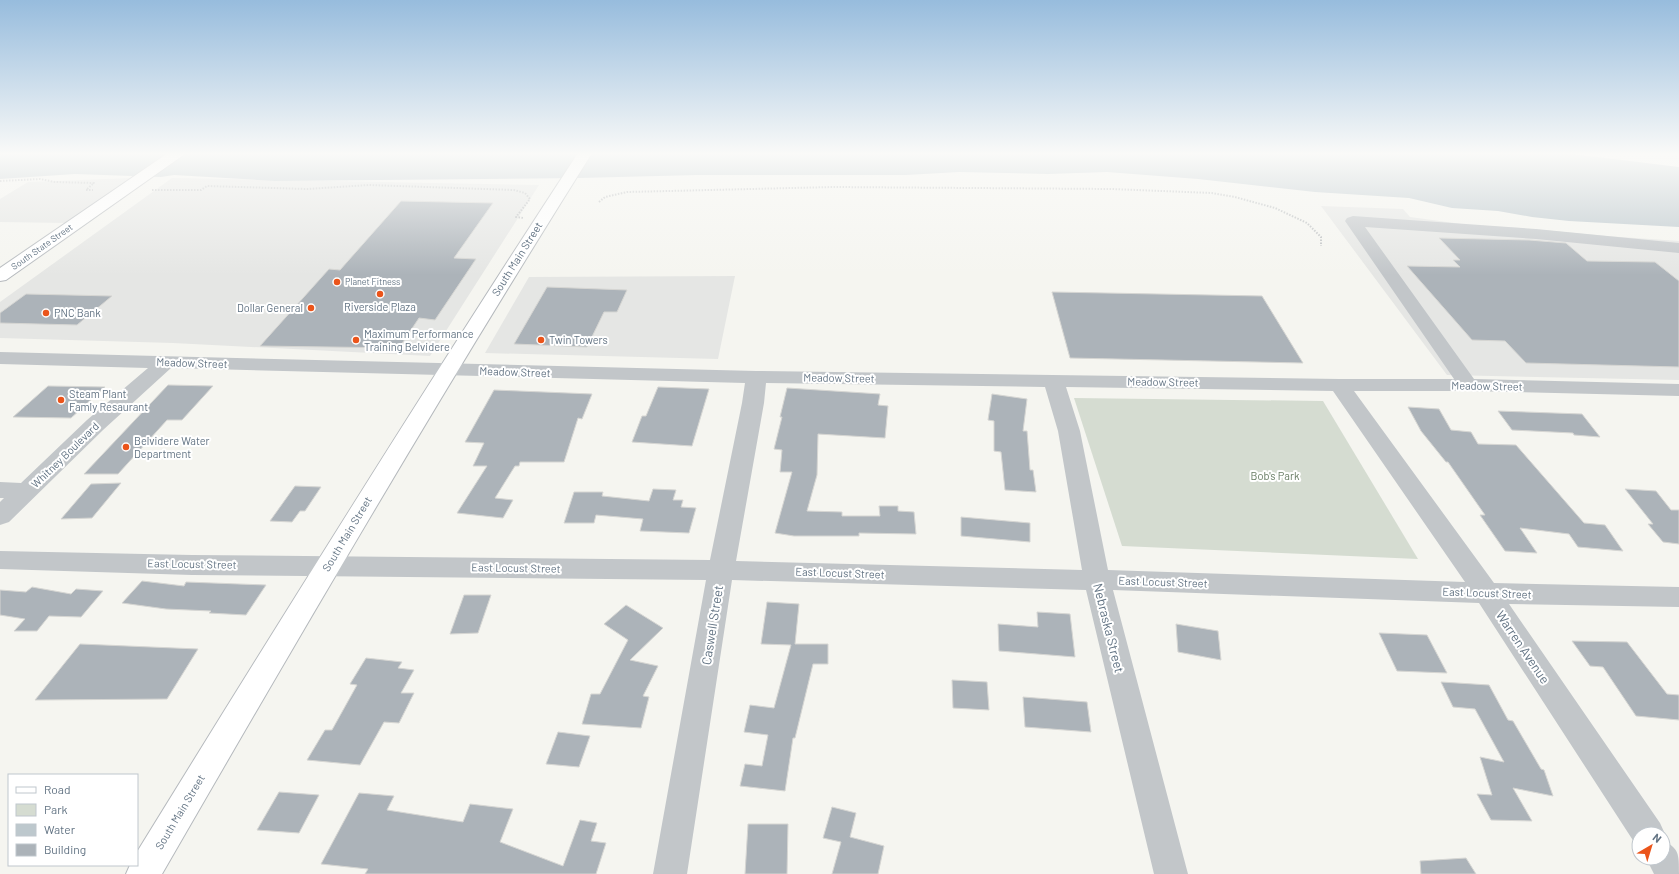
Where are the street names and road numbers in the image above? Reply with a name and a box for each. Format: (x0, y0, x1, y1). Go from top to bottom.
street label: South Main Street (489, 219, 545, 298)
street label: South State Street (9, 221, 74, 272)
street label: Meadow Street (156, 355, 228, 370)
street label: Meadow Street (479, 364, 551, 379)
street label: Meadow Street (803, 370, 875, 385)
street label: Meadow Street (1127, 374, 1199, 389)
street label: Meadow Street (1451, 378, 1523, 393)
street label: Whitney Boulevard (28, 419, 101, 490)
street label: South Main Street (319, 494, 374, 573)
street label: East Locust Street (147, 556, 237, 571)
street label: East Locust Street (471, 560, 561, 575)
street label: East Locust Street (795, 564, 885, 581)
street label: East Locust Street (1118, 573, 1208, 590)
street label: Nebraska Street (1090, 582, 1128, 674)
street label: Caswell Street (698, 584, 726, 666)
street label: East Locust Street (1442, 584, 1532, 601)
street label: Warren Avenue (1493, 607, 1553, 687)
street label: South Main Street (152, 772, 207, 851)

